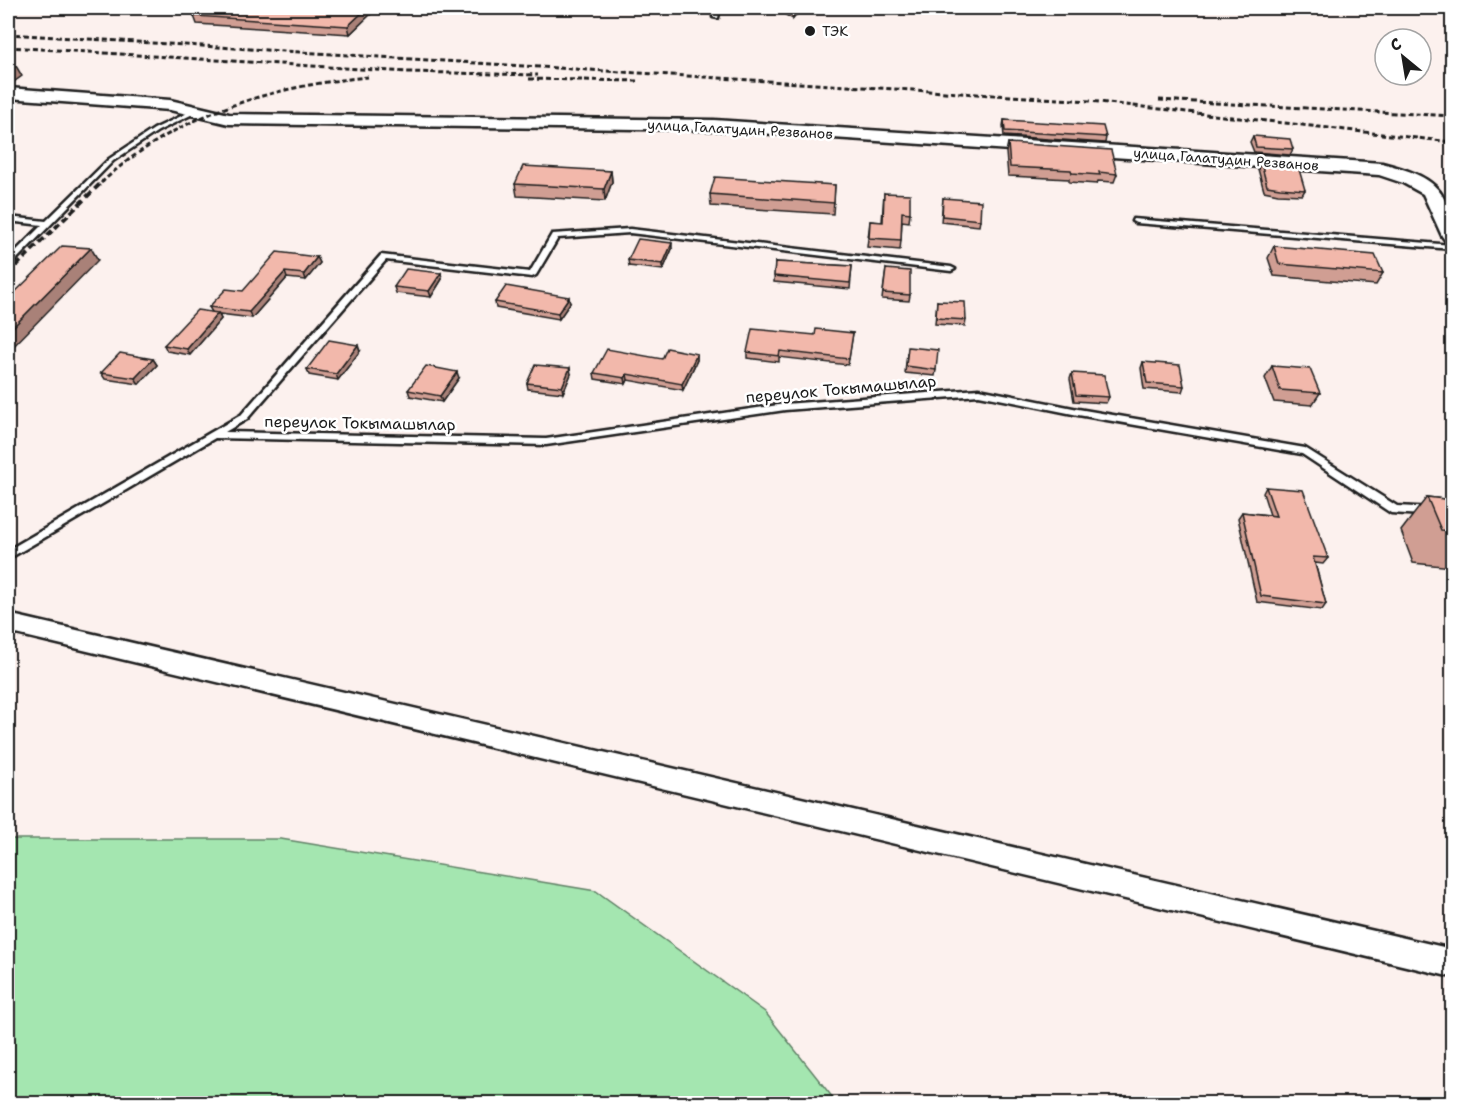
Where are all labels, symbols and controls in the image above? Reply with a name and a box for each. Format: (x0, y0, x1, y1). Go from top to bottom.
place label: ТЭК (822, 22, 848, 40)
marker: ТЭК (803, 24, 817, 38)
north arrow (1373, 27, 1433, 87)
text: С (1386, 33, 1405, 56)
street label: улица Галатудин Резванов (647, 115, 833, 143)
street label: улица Галатудин Резванов (1133, 144, 1319, 174)
street label: переулок Токымашылар (745, 370, 937, 408)
street label: переулок Токымашылар (264, 411, 456, 435)

